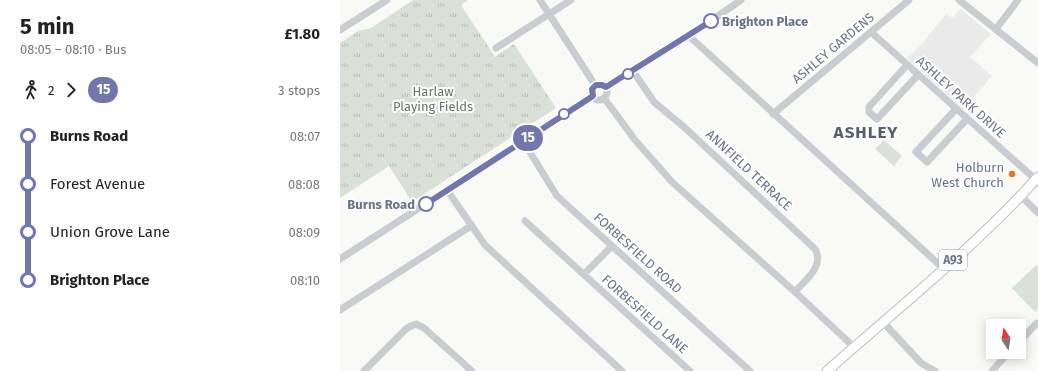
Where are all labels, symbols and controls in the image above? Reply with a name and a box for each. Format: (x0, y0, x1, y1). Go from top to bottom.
street label: ASHLEY GARDENS (789, 9, 877, 87)
text: 5 min (20, 13, 75, 40)
marker: Brighton Place (703, 13, 719, 29)
place label: Brighton Place (722, 14, 808, 29)
text: £1.80 (284, 25, 320, 43)
text: 08:05 – 08:10 · Bus (20, 42, 126, 57)
street label: ASHLEY PARK DRIVE (913, 53, 1009, 141)
unlabelled marker (622, 68, 634, 80)
icon: walk (20, 79, 42, 101)
icon: forward (60, 79, 82, 101)
text: 15 (96, 81, 110, 98)
text: 2 (48, 83, 54, 98)
text: 3 stops (278, 83, 320, 98)
park label: Harlaw Playing Fields (393, 84, 473, 114)
unlabelled marker (558, 108, 570, 120)
district label: ASHLEY (833, 122, 898, 143)
line badge: 15 (510, 125, 546, 151)
street label: ANNFIELD TERRACE (703, 126, 795, 214)
text: Burns Road (50, 127, 128, 145)
text: 08:07 (290, 129, 320, 144)
text: 15 (521, 129, 535, 146)
place label: Holburn West Church (931, 160, 1004, 190)
marker: Holburn West Church (1007, 169, 1017, 179)
text: Forest Avenue (50, 175, 145, 193)
text: 08:08 (288, 177, 320, 192)
marker: Burns Road (418, 196, 434, 212)
place label: Burns Road (347, 197, 415, 212)
street label: FORBESFIELD ROAD (591, 210, 685, 296)
text: Union Grove Lane (50, 223, 170, 241)
text: 08:09 (289, 225, 320, 240)
road number: A93 (939, 250, 967, 270)
text: Brighton Place (50, 271, 150, 289)
street label: FORBESFIELD LANE (599, 272, 691, 356)
text: 08:10 (290, 273, 320, 288)
north arrow (986, 319, 1026, 359)
map controls (986, 319, 1026, 359)

